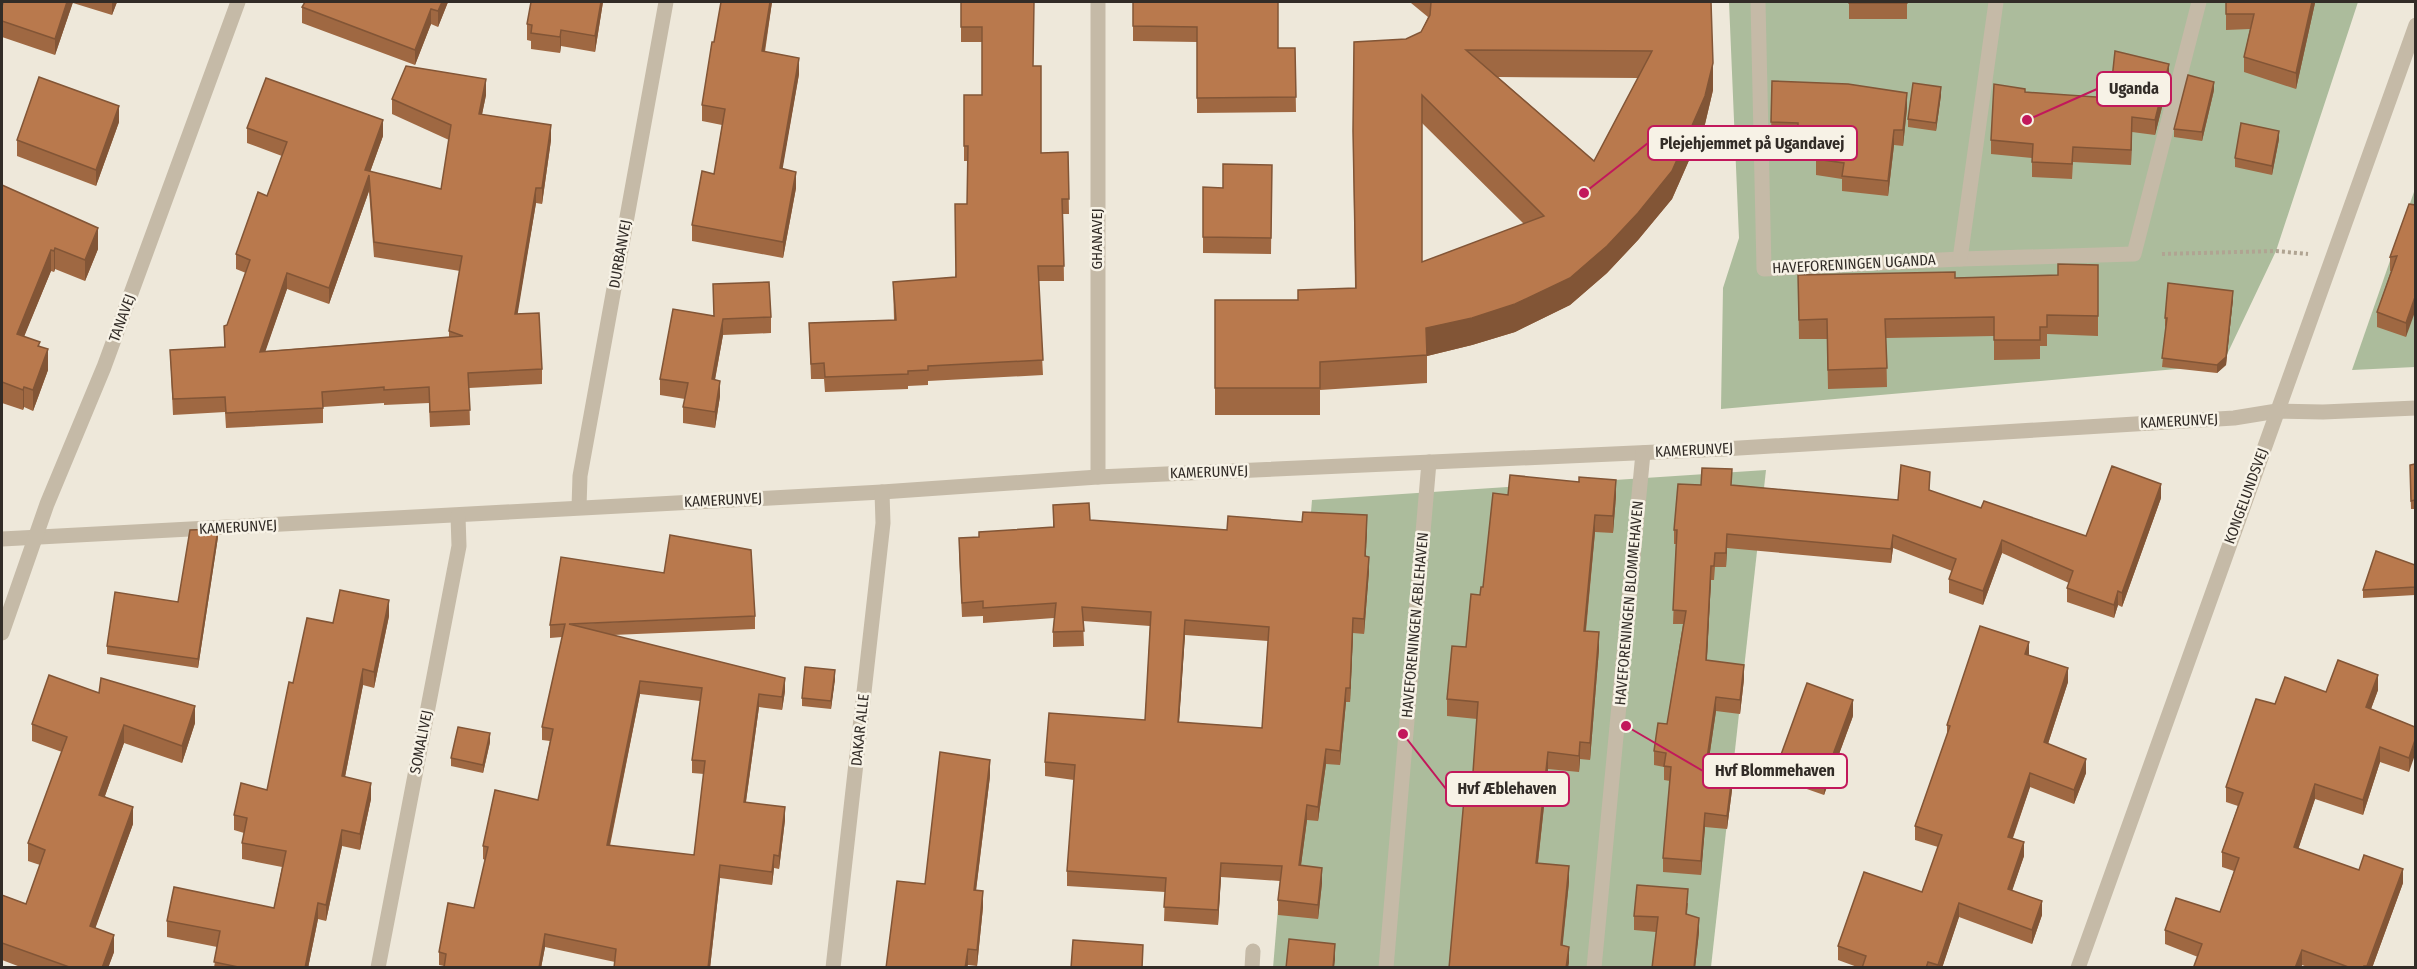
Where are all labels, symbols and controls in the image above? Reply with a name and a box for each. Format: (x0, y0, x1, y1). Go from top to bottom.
callout: Uganda (2097, 72, 2171, 106)
text: Uganda (2109, 79, 2159, 98)
callout: Plejehjemmet på Ugandavej (1648, 126, 1857, 160)
text: Plejehjemmet på Ugandavej (1660, 134, 1844, 153)
street label: GHANAVEJ (1088, 208, 1106, 270)
street label: DURBANVEJ (605, 218, 635, 290)
street label: HAVEFORENINGEN UGANDA (1772, 251, 1936, 277)
street label: TANAVEJ (105, 292, 139, 344)
street label: KAMERUNVEJ (2139, 410, 2219, 432)
street label: KAMERUNVEJ (1654, 439, 1734, 461)
street label: KONGELUNDSVEJ (2220, 446, 2272, 546)
street label: KAMERUNVEJ (1170, 462, 1248, 482)
street label: KAMERUNVEJ (683, 489, 763, 511)
street label: HAVEFORENINGEN BLOMMEHAVEN (1611, 500, 1647, 706)
street label: KAMERUNVEJ (198, 516, 278, 538)
street label: HAVEFORENINGEN ÆBLEHAVEN (1398, 531, 1432, 719)
street label: DAKAR ALLE (847, 693, 873, 767)
street label: SOMALIVEJ (406, 709, 436, 775)
callout: Hvf Blommehaven (1703, 754, 1847, 788)
text: Hvf Blommehaven (1715, 761, 1835, 780)
callout: Hvf Æblehaven (1446, 772, 1569, 806)
text: Hvf Æblehaven (1457, 779, 1557, 798)

